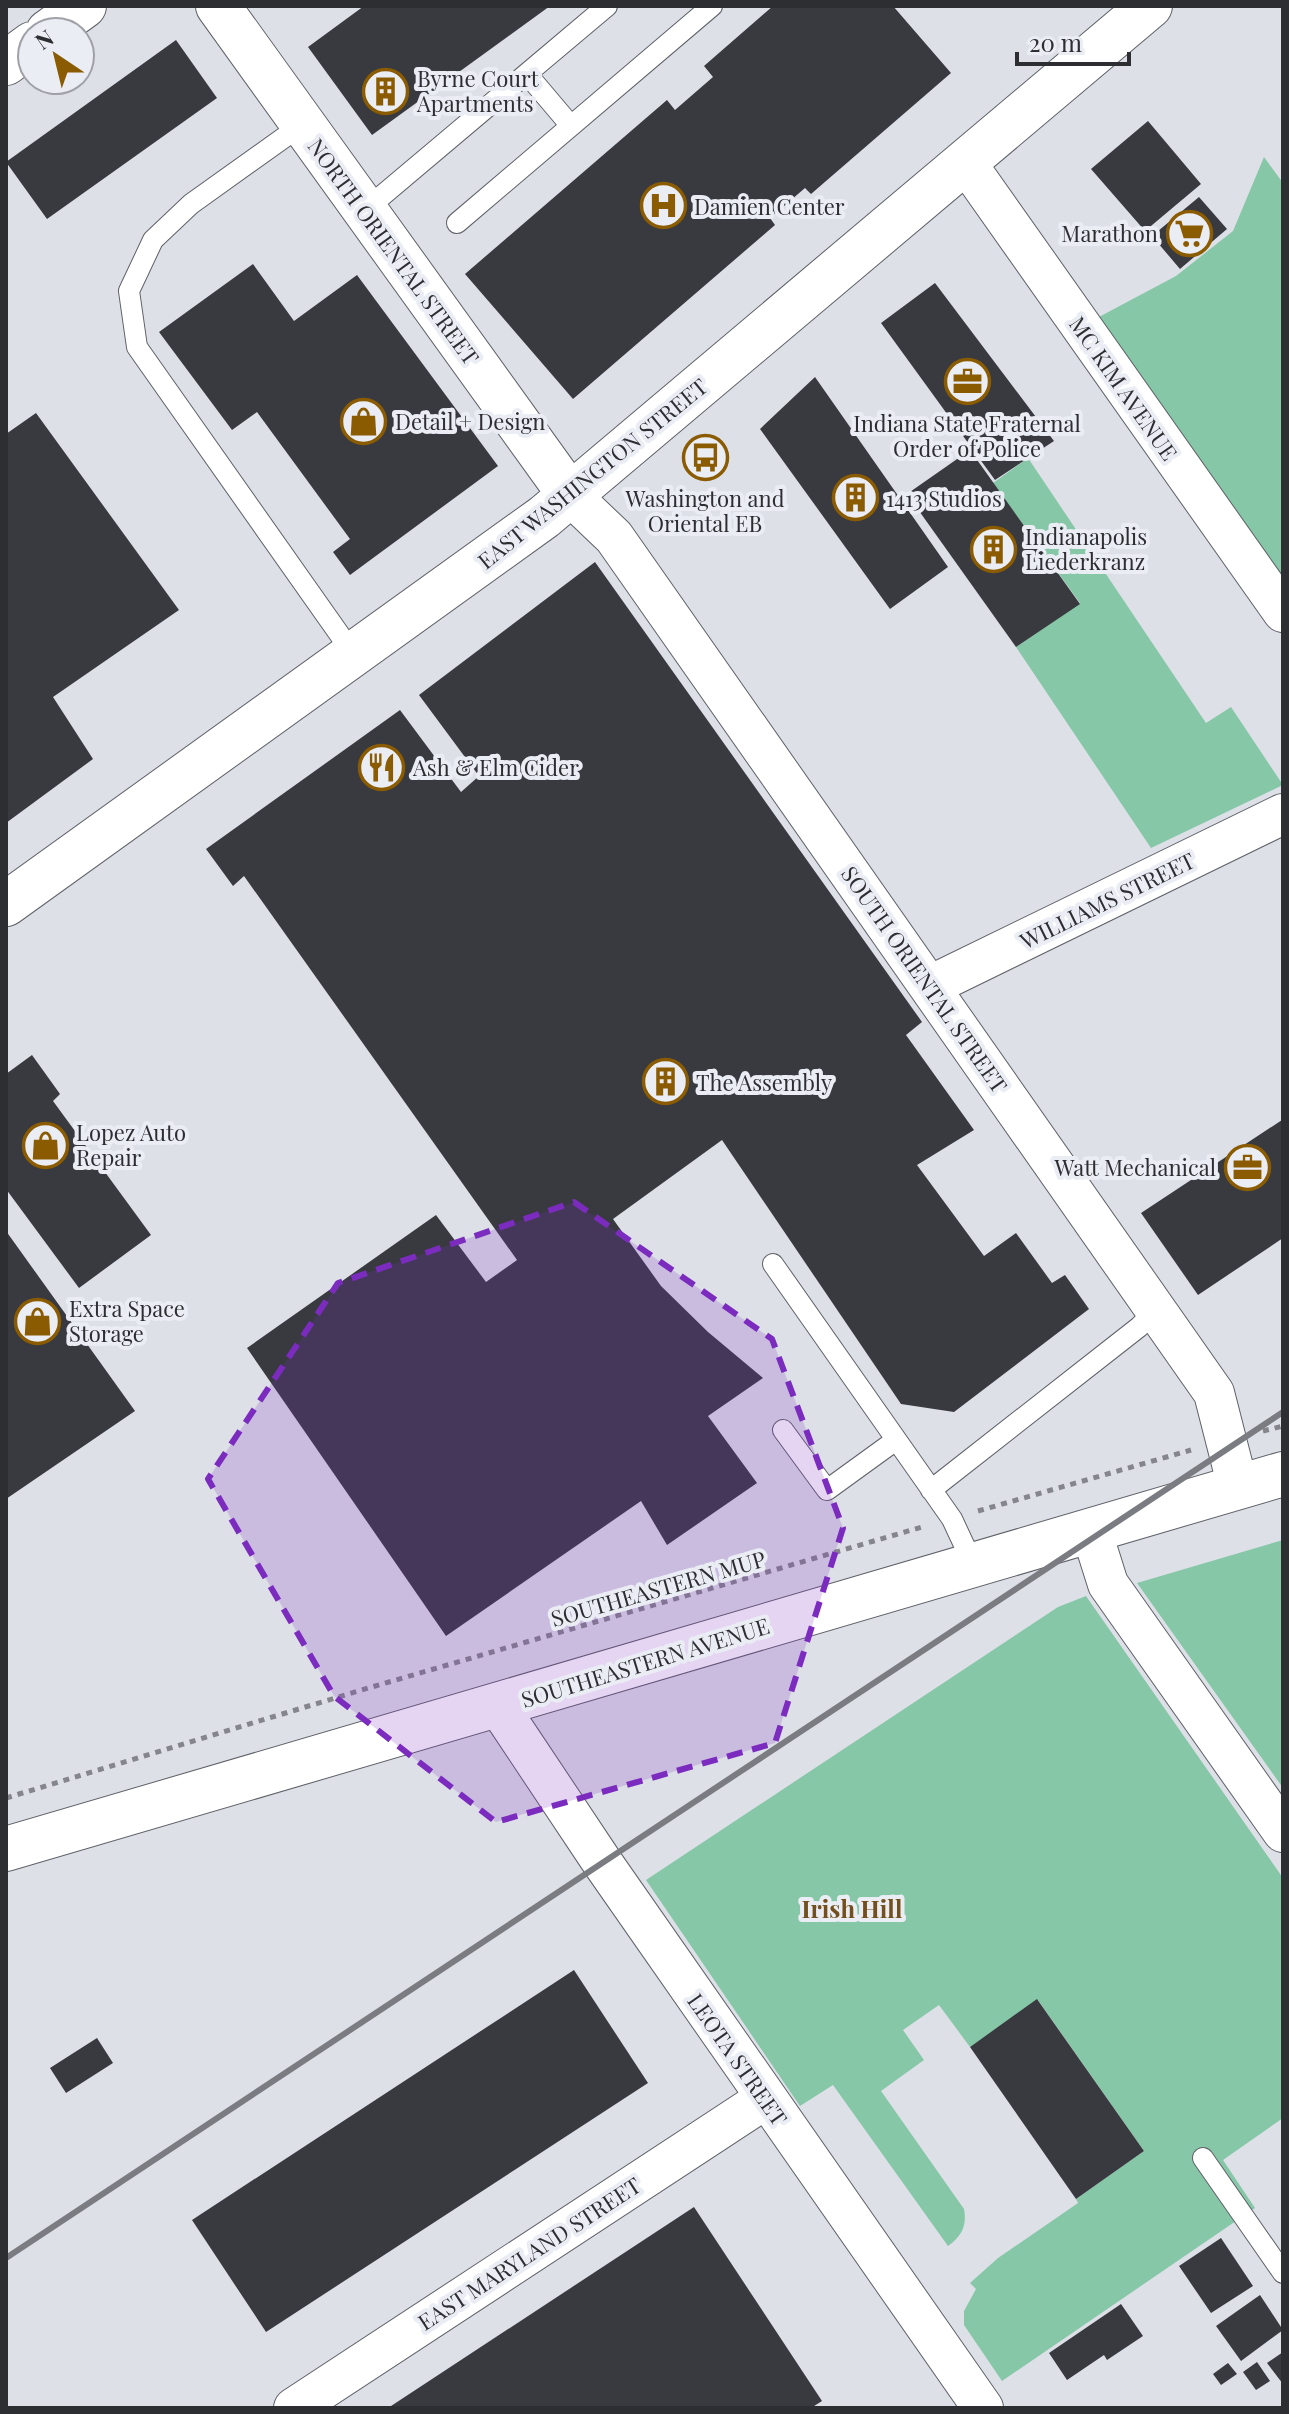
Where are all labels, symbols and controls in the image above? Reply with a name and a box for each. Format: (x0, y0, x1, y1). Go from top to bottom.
north arrow (16, 16, 96, 96)
scale bar (1017, 16, 1129, 66)
text: N (29, 22, 59, 56)
text: 20 m (1029, 26, 1082, 58)
place label: Byrne Court Apartments (416, 63, 540, 118)
building icon: Byrne Court Apartments (362, 67, 410, 115)
street label: NORTH ORIENTAL STREET (302, 132, 487, 370)
hospital icon: Damien Center (639, 182, 687, 230)
place label: Damien Center (694, 191, 845, 221)
supermarket icon: Marathon (1165, 209, 1213, 257)
place label: Marathon (1061, 218, 1158, 248)
street label: MC KIM AVENUE (1063, 310, 1185, 466)
office icon: Indiana State Fraternal Order of Police (943, 358, 991, 406)
street label: EAST WASHINGTON STREET (471, 371, 713, 575)
shop icon: Detail + Design (340, 397, 388, 445)
place label: Detail + Design (395, 406, 545, 436)
place label: Indiana State Fraternal Order of Police (853, 408, 1081, 463)
bus stop icon: Washington and Oriental EB (681, 433, 729, 481)
building icon: 1413 Studios (831, 474, 879, 522)
place label: Washington and Oriental EB (625, 483, 785, 538)
place label: 1413 Studios (886, 483, 1002, 513)
place label: Indianapolis Liederkranz (1025, 521, 1147, 576)
building icon: Indianapolis Liederkranz (970, 525, 1018, 573)
restaurant icon: Ash & Elm Cider (358, 743, 406, 791)
place label: Ash & Elm Cider (412, 752, 579, 782)
street label: WILLIAMS STREET (1014, 845, 1200, 956)
street label: SOUTH ORIENTAL STREET (835, 860, 1015, 1099)
building icon: The Assembly (641, 1058, 689, 1106)
place label: The Assembly (696, 1067, 832, 1097)
place label: Lopez Auto Repair (76, 1117, 186, 1172)
shop icon: Lopez Auto Repair (21, 1121, 69, 1169)
office icon: Watt Mechanical (1223, 1143, 1271, 1191)
place label: Watt Mechanical (1053, 1152, 1216, 1182)
place label: Extra Space Storage (69, 1293, 185, 1348)
shop icon: Extra Space Storage (14, 1297, 62, 1345)
street label: SOUTHEASTERN MUP (547, 1543, 769, 1633)
street label: SOUTHEASTERN AVENUE (517, 1610, 773, 1714)
district label: Irish Hill (802, 1892, 903, 1924)
street label: LEOTA STREET (681, 1987, 795, 2131)
street label: EAST MARYLAND STREET (412, 2169, 647, 2336)

